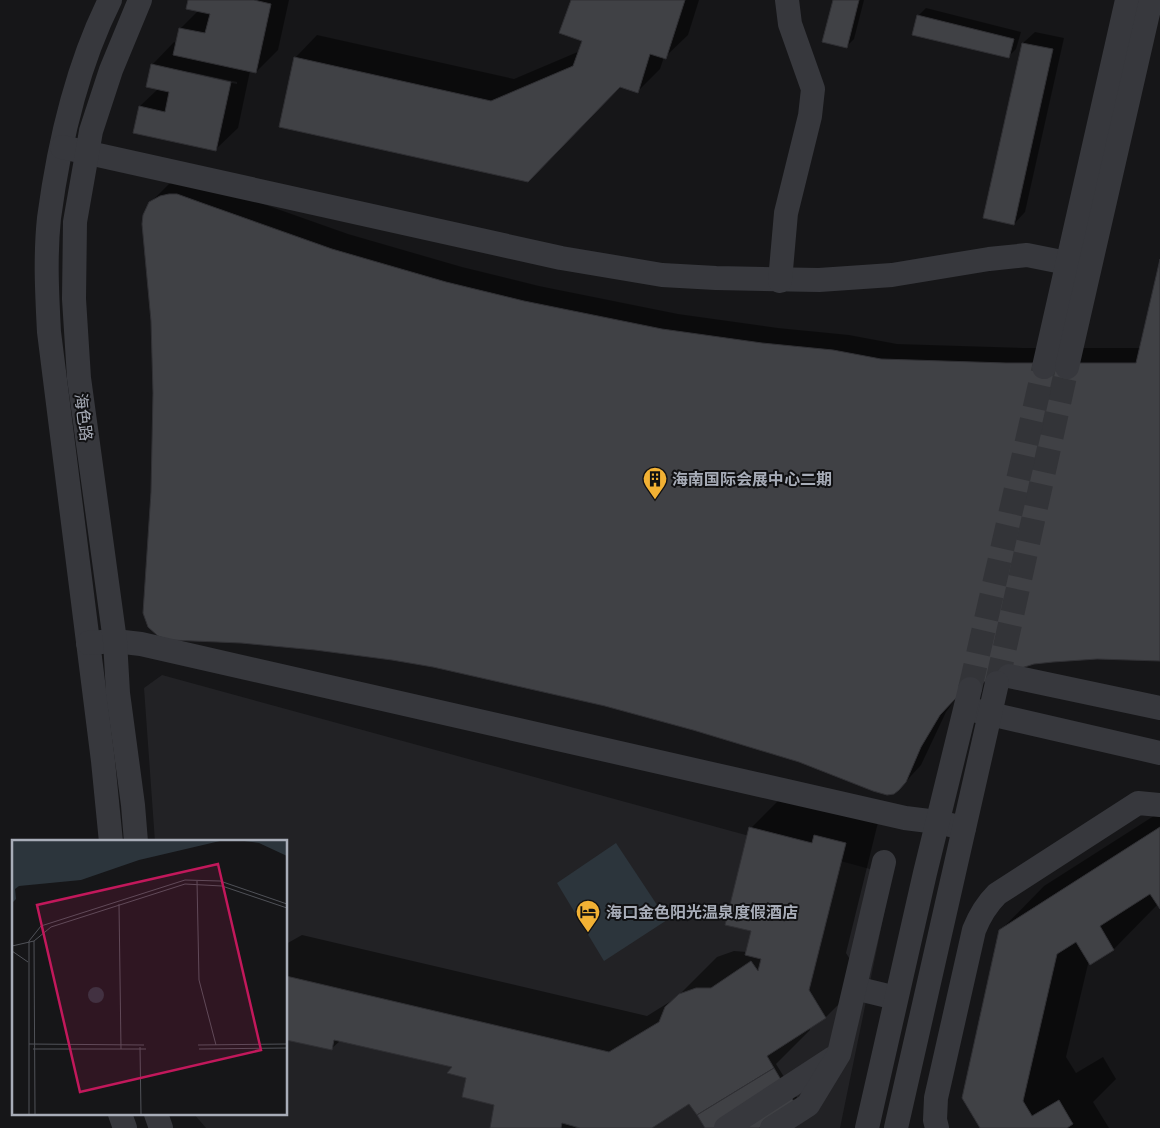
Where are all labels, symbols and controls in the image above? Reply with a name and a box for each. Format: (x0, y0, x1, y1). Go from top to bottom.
street label: 海色路 (70, 392, 98, 442)
building icon: 海南国际会展中心二期 (642, 466, 668, 500)
place label: 海南国际会展中心二期 (672, 468, 832, 490)
inset map (12, 840, 288, 1116)
hotel icon: 海口金色阳光温泉度假酒店 (575, 899, 601, 933)
place label: 海口金色阳光温泉度假酒店 (606, 901, 798, 923)

